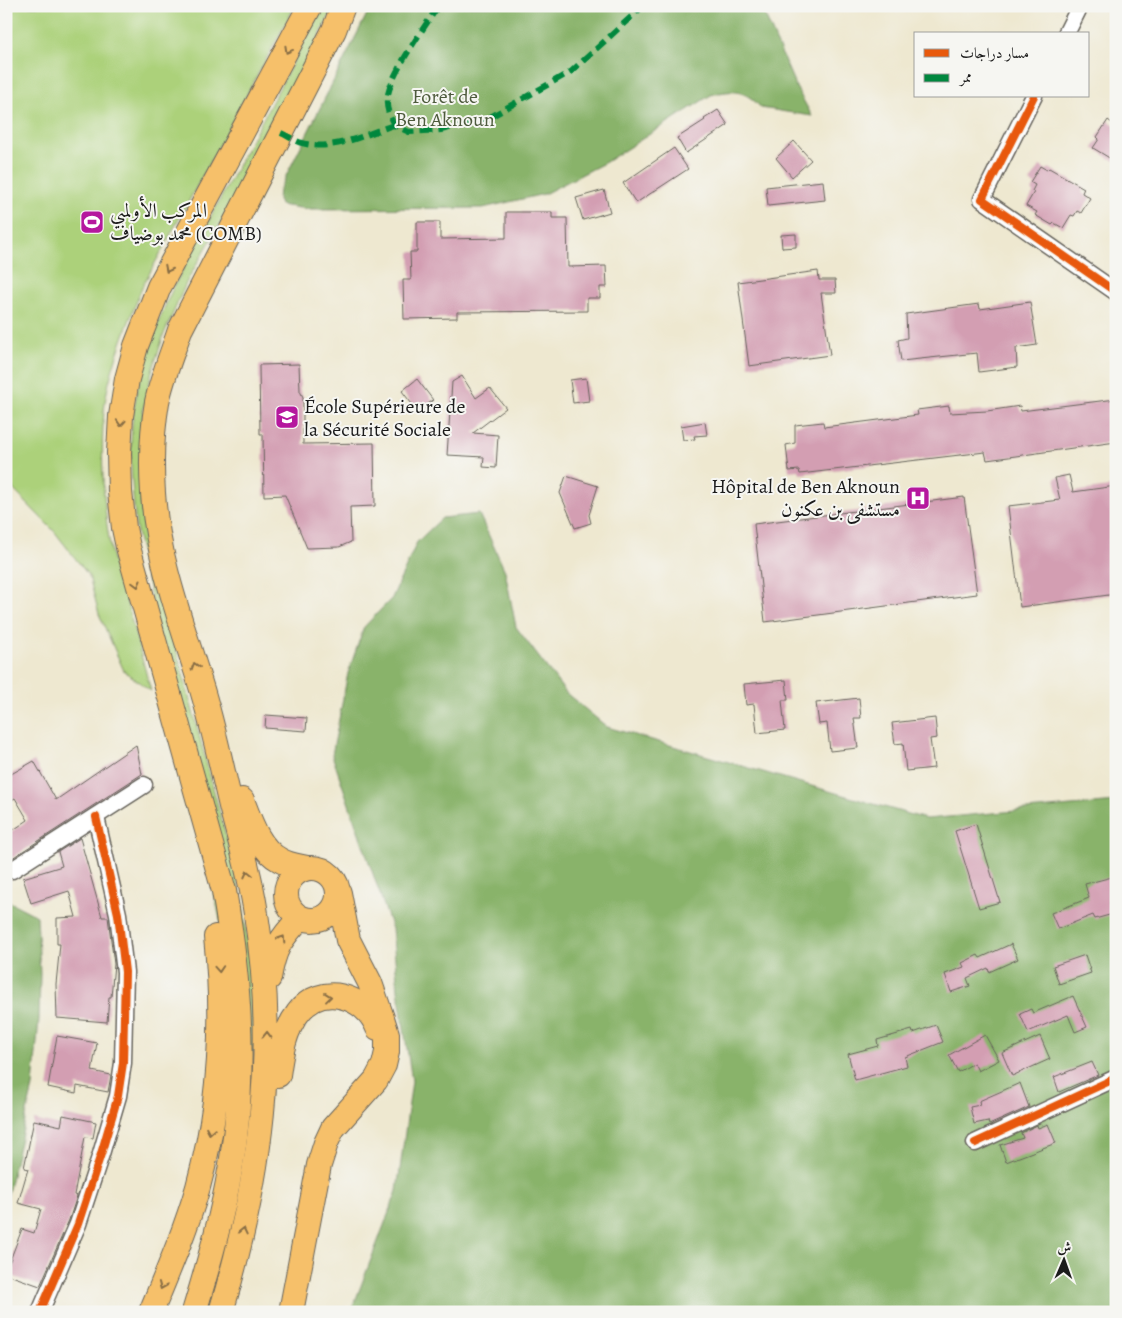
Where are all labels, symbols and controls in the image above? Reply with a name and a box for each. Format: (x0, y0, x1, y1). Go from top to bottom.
legend (914, 32, 1090, 98)
text: مسار دراجات (960, 43, 1029, 63)
one-way arrow (284, 44, 294, 53)
text: ممر (958, 67, 972, 87)
park label: Forêt de Ben Aknoun (395, 83, 495, 133)
place label: المركب الأولمبي محمد بوضياف (COMB) (110, 195, 262, 247)
sports icon: المركب الأولمبي محمد بوضياف (COMB) (79, 209, 105, 235)
one-way arrow (164, 264, 174, 273)
place label: École Supérieure de la Sécurité Sociale (304, 393, 465, 443)
school or university icon: École Supérieure de la Sécurité Sociale (274, 404, 300, 430)
one-way arrow (115, 419, 126, 427)
place label: Hôpital de Ben Aknoun مستشفى بن عكنون (711, 473, 900, 524)
hospital icon: Hôpital de Ben Aknoun مستشفى بن عكنون (905, 485, 931, 511)
one-way arrow (132, 579, 142, 587)
one-way arrow (190, 662, 200, 671)
one-way arrow (243, 870, 254, 879)
one-way arrow (276, 935, 285, 945)
one-way arrow (214, 966, 225, 974)
one-way arrow (325, 992, 333, 1003)
one-way arrow (261, 1031, 272, 1039)
one-way arrow (206, 1127, 216, 1136)
one-way arrow (237, 1227, 248, 1236)
north arrow (1040, 1236, 1090, 1286)
text: ش (1057, 1238, 1072, 1257)
one-way arrow (157, 1281, 168, 1290)

